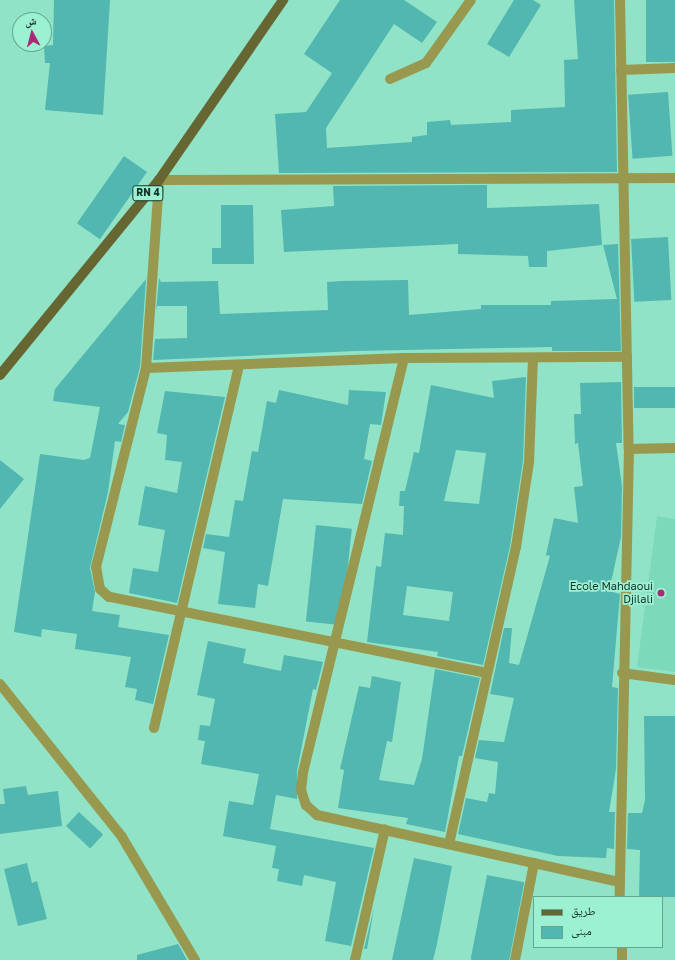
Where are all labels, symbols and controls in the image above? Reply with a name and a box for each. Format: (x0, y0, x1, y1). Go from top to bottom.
north arrow (12, 12, 52, 52)
text: ش (24, 13, 37, 28)
road number: RN 4 (132, 185, 164, 201)
place label: Ecole Mahdaoui Djilali (570, 580, 653, 606)
marker: Ecole Mahdaoui Djilali (656, 588, 666, 598)
legend (533, 896, 663, 948)
text: طريق (571, 903, 596, 918)
text: مبنى (571, 923, 592, 938)

